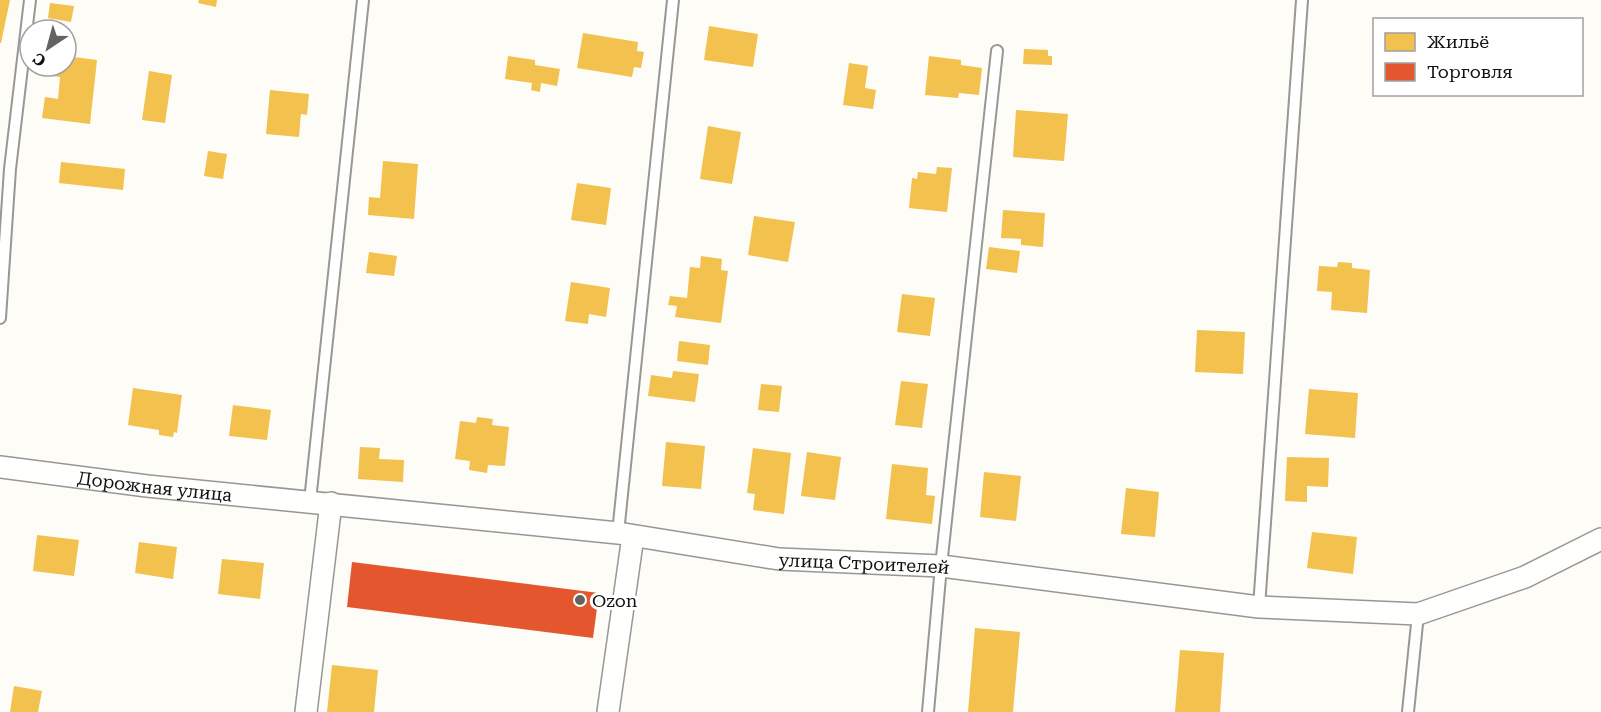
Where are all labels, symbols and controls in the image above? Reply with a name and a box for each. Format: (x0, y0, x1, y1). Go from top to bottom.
north arrow (18, 18, 78, 78)
legend (1373, 18, 1583, 96)
text: Жильё (1427, 31, 1489, 52)
text: С (29, 49, 50, 71)
text: Торговля (1427, 61, 1513, 82)
street label: Дорожная улица (76, 467, 233, 505)
street label: улица Строителей (778, 549, 951, 578)
place label: Ozon (592, 590, 638, 611)
marker: Ozon (573, 593, 587, 607)

